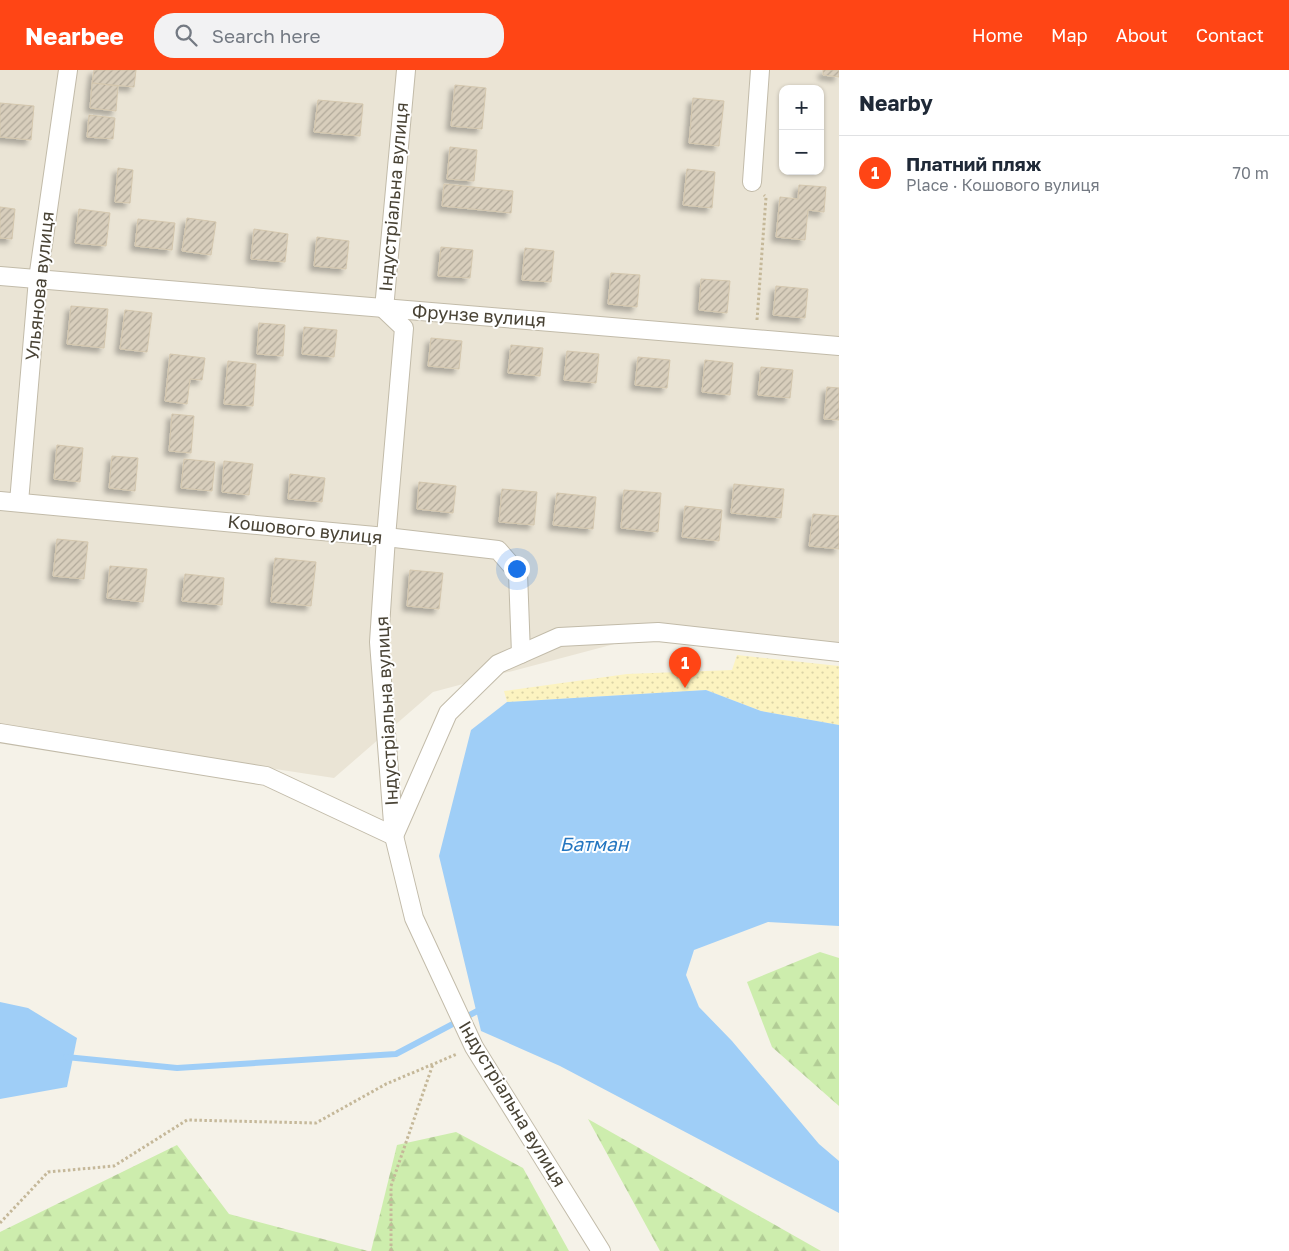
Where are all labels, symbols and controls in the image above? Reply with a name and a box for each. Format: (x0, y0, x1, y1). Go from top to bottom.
search box (154, 13, 504, 58)
text: Nearbee (25, 21, 124, 50)
icon: search (172, 21, 200, 49)
text: Search here (212, 24, 321, 47)
text: Home (972, 24, 1023, 46)
text: Map (1051, 24, 1088, 46)
text: About (1116, 24, 1168, 46)
text: Contact (1196, 24, 1264, 46)
map controls (779, 85, 824, 175)
button: + (779, 85, 824, 130)
text: Nearby (859, 90, 933, 116)
street label: Індустріальна вулиця (374, 101, 412, 293)
button: − (779, 130, 824, 175)
text: Платний пляж (906, 152, 1041, 175)
text: 1 (871, 163, 879, 183)
text: 70 m (1232, 163, 1269, 183)
text: Place · Кошового вулиця (906, 175, 1100, 195)
street label: Ульянова вулиця (20, 210, 58, 362)
street label: Фрунзе вулиця (411, 299, 547, 331)
street label: Кошового вулиця (227, 510, 384, 548)
your location (504, 556, 530, 582)
street label: Індустріальна вулиця (370, 616, 402, 807)
pin: 1 (669, 647, 701, 688)
water label: Батман (560, 832, 630, 855)
street label: Індустріальна вулиця (454, 1016, 571, 1191)

